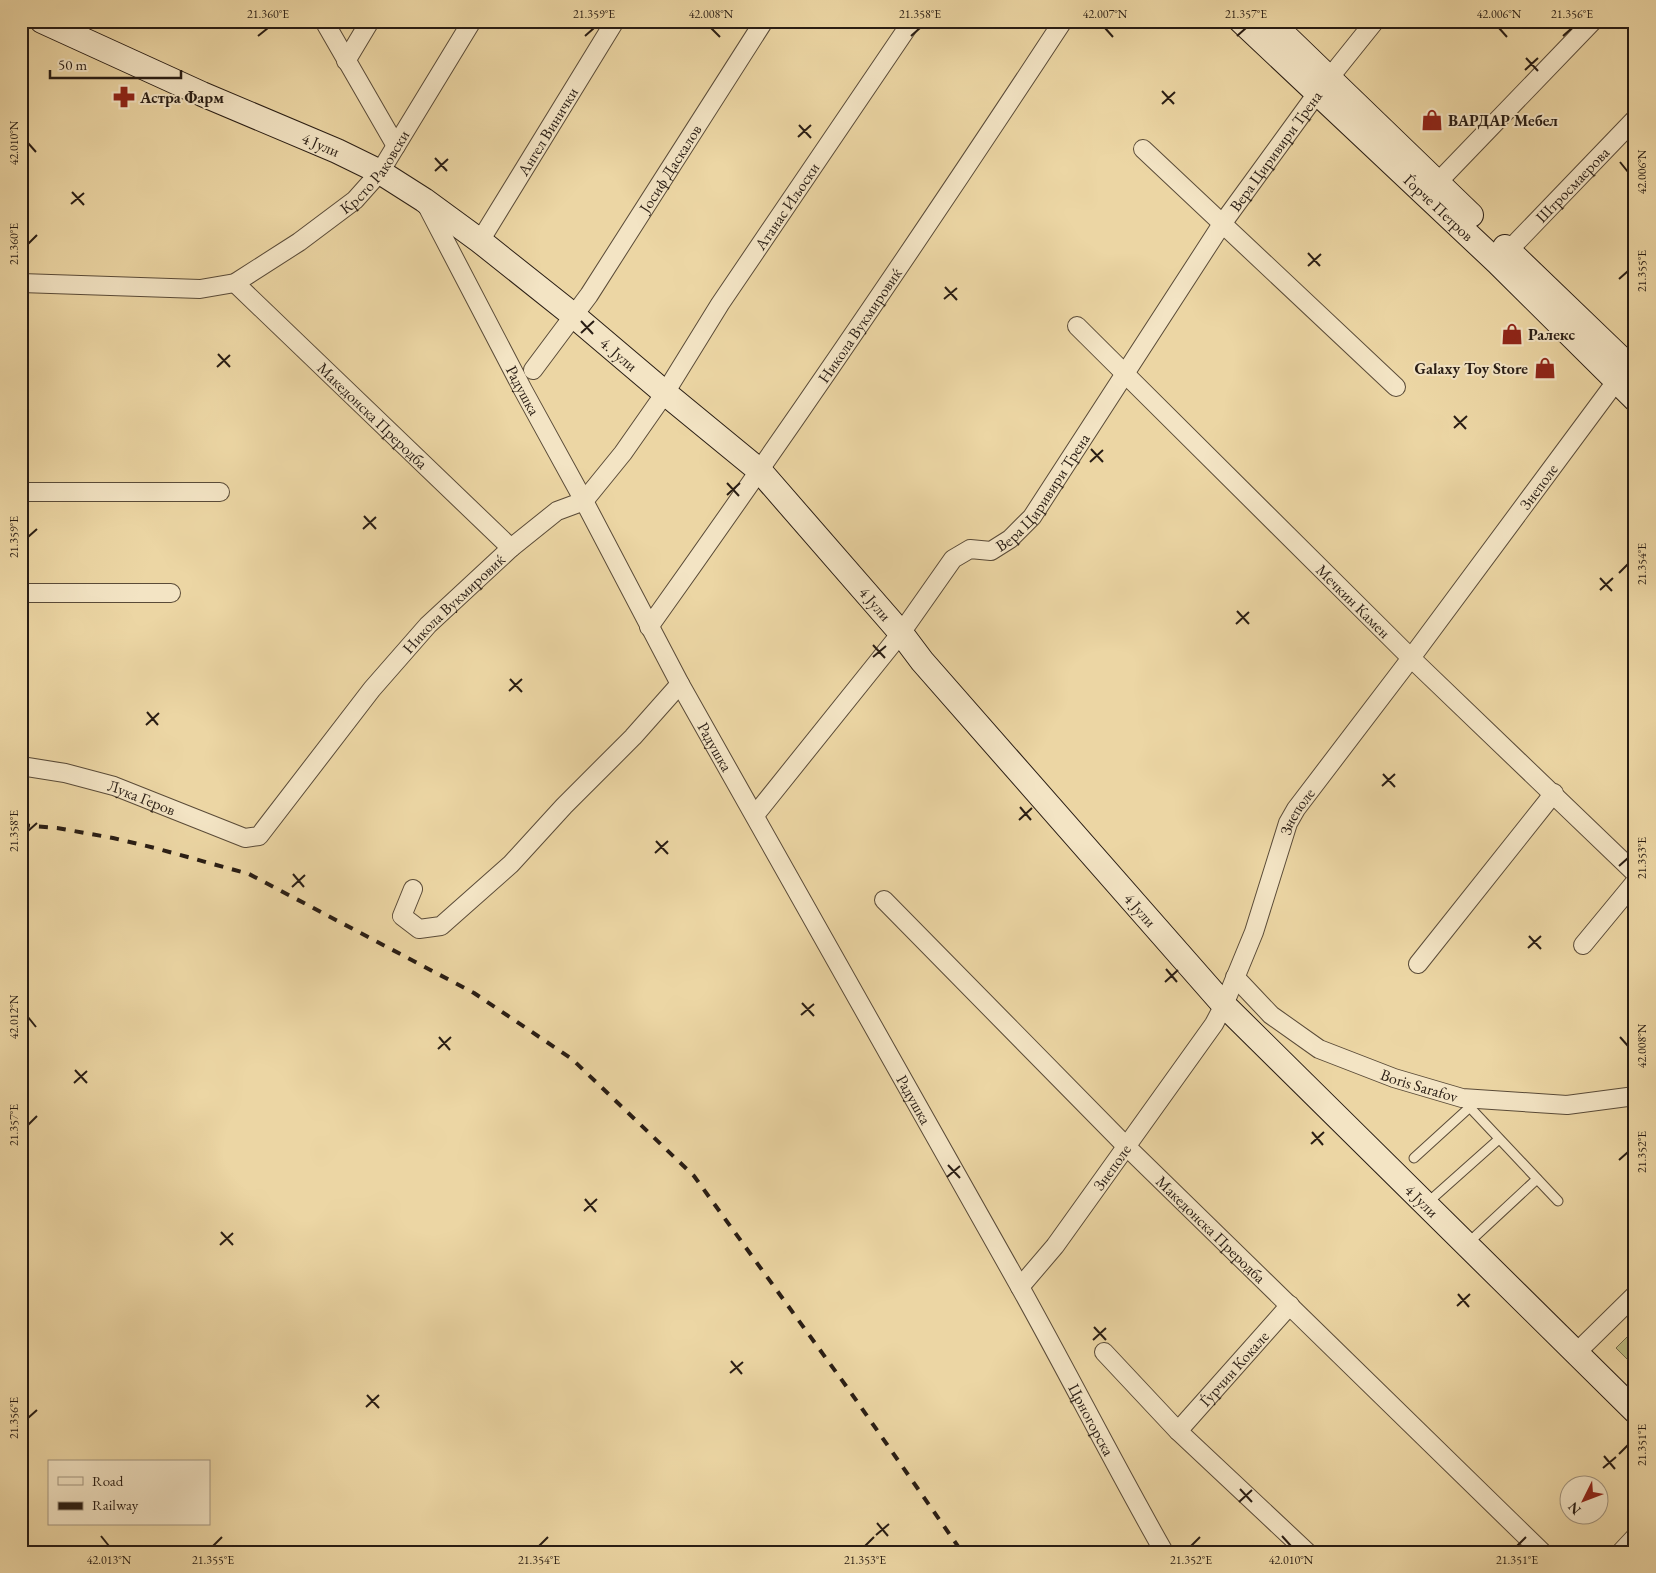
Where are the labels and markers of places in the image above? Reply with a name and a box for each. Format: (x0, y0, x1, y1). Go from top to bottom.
pharmacy icon: Астра Фарм (111, 84, 137, 110)
place label: Астра Фарм (139, 87, 224, 108)
shop icon: ВАРДАР Мебел (1419, 107, 1445, 133)
place label: ВАРДАР Мебел (1448, 110, 1558, 131)
shop icon: Ралекс (1499, 321, 1525, 347)
place label: Ралекс (1528, 324, 1575, 345)
shop icon: Galaxy Toy Store (1532, 355, 1558, 381)
place label: Galaxy Toy Store (1414, 358, 1528, 379)

